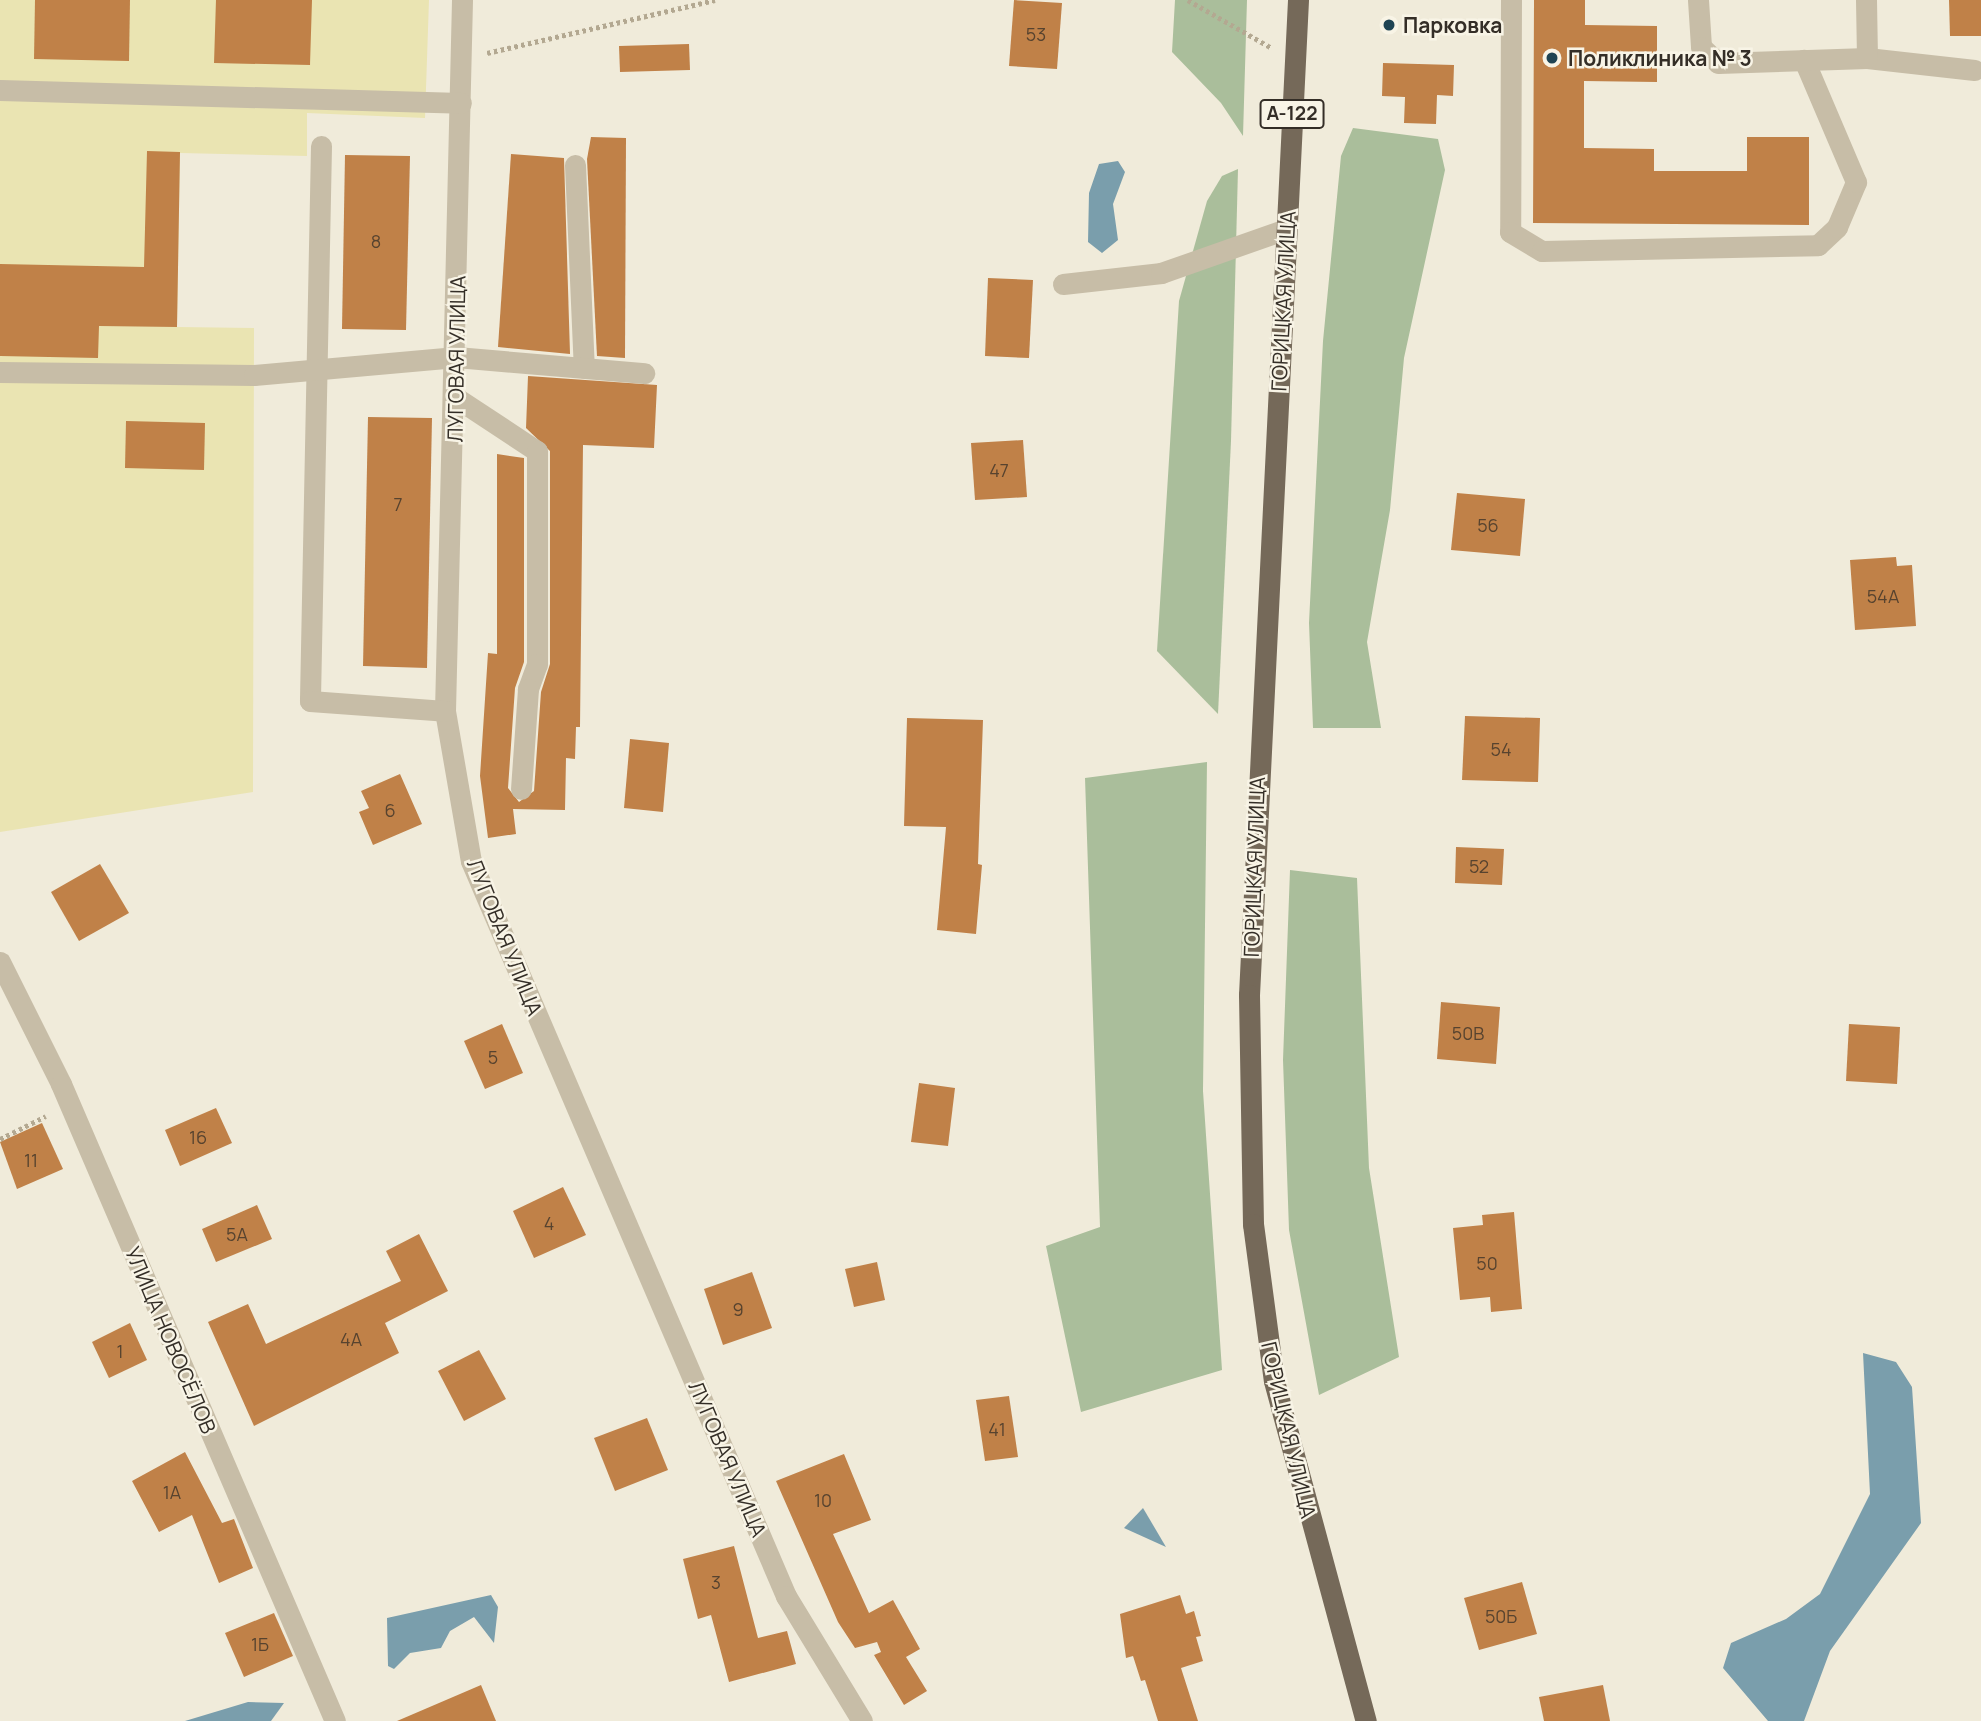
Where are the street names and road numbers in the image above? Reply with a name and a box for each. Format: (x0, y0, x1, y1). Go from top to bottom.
road number: А-122 (1259, 98, 1325, 130)
street label: ГОРИЦКАЯ УЛИЦА (1266, 210, 1300, 392)
street label: ЛУГОВАЯ УЛИЦА (442, 275, 470, 443)
street label: ГОРИЦКАЯ УЛИЦА (1238, 776, 1270, 958)
street label: ЛУГОВАЯ УЛИЦА (462, 855, 548, 1019)
street label: УЛИЦА НОВОСЁЛОВ (120, 1243, 222, 1437)
street label: ГОРИЦКАЯ УЛИЦА (1256, 1339, 1322, 1521)
street label: ЛУГОВАЯ УЛИЦА (684, 1377, 772, 1541)

